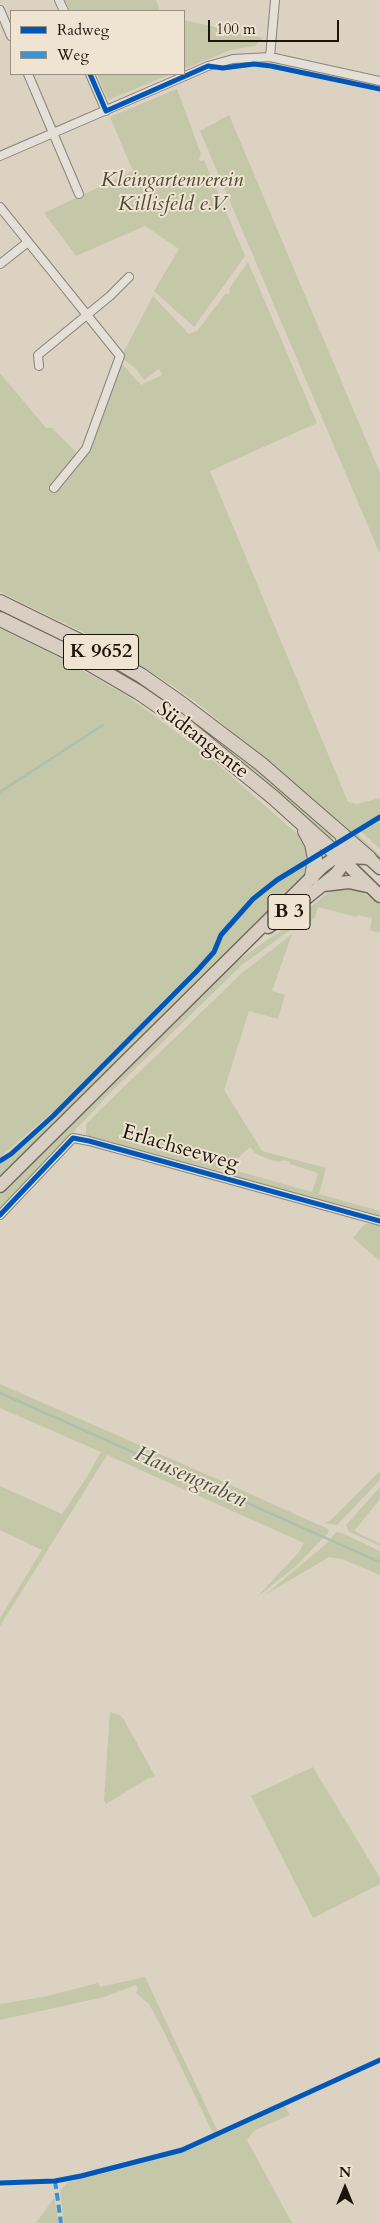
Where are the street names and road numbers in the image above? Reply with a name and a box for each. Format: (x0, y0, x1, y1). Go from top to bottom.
road number: K 9652 (64, 634, 138, 670)
street label: Südtangente (151, 697, 253, 785)
road number: B 3 (268, 894, 310, 930)
street label: Erlachseeweg (119, 1120, 241, 1178)

